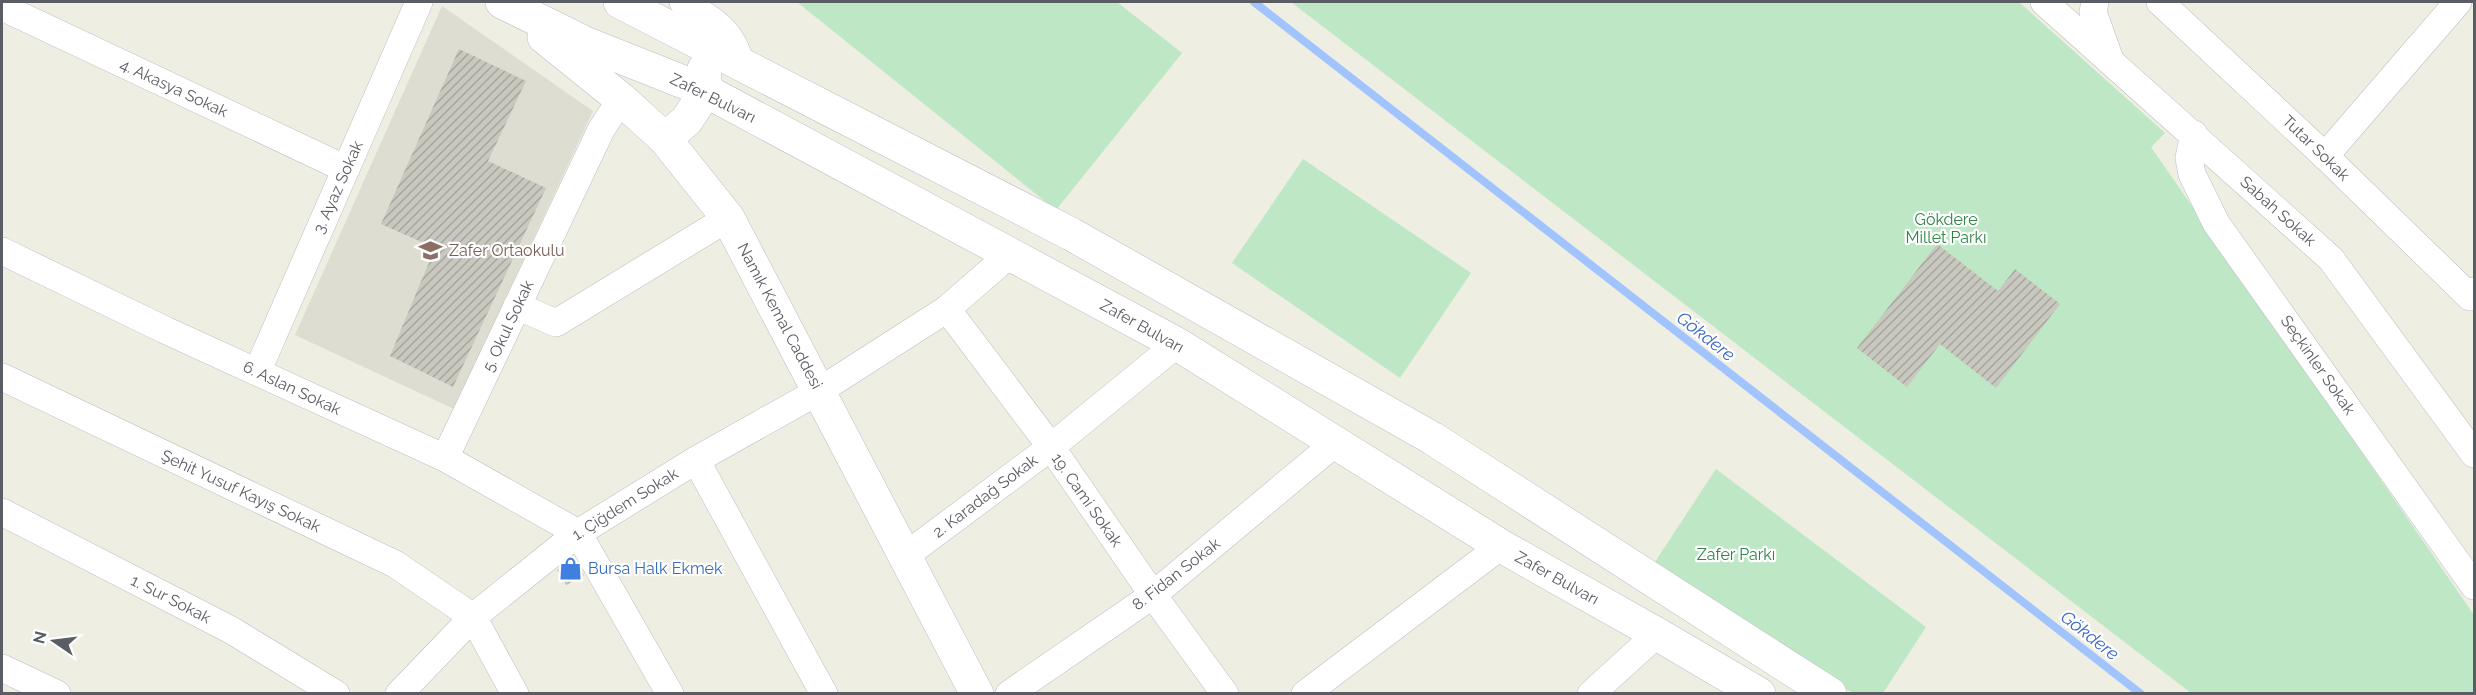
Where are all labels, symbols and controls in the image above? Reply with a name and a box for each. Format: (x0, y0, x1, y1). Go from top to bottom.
street label: 4. Akasya Sokak (117, 55, 232, 122)
street label: Zafer Bulvarı (667, 69, 759, 127)
street label: Tutar Sokak (2278, 111, 2354, 185)
street label: 3. Ayaz Sokak (309, 137, 367, 236)
street label: Sabah Sokak (2236, 172, 2320, 250)
park label: Gökdere Millet Parkı (1905, 210, 1987, 247)
school or university icon: Zafer Ortaokulu (418, 237, 444, 263)
street label: Namık Kemal Caddesi (733, 240, 827, 392)
place label: Zafer Ortaokulu (449, 241, 564, 260)
street label: 5. Okul Sokak (479, 277, 538, 375)
street label: Zafer Bulvarı (1097, 295, 1187, 357)
water label: Gökdere (1673, 307, 1740, 365)
street label: Seçkinler Sokak (2277, 312, 2360, 419)
street label: 6. Aslan Sokak (240, 357, 345, 419)
street label: Şehit Yusuf Kayış Sokak (158, 446, 324, 537)
street label: 19. Cami Sokak (1048, 449, 1127, 551)
street label: 2. Karadağ Sokak (929, 450, 1042, 542)
street label: 1. Çiğdem Sokak (569, 464, 682, 544)
street label: 8. Fidan Sokak (1128, 533, 1224, 614)
park label: Zafer Parkı (1697, 545, 1775, 564)
street label: Zafer Bulvarı (1512, 547, 1602, 609)
shop icon: Bursa Halk Ekmek (557, 555, 583, 581)
place label: Bursa Halk Ekmek (588, 559, 723, 578)
street label: 1. Sur Sokak (128, 571, 215, 628)
water label: Gökdere (2057, 606, 2124, 664)
north arrow (24, 611, 84, 671)
text: N (29, 629, 51, 646)

